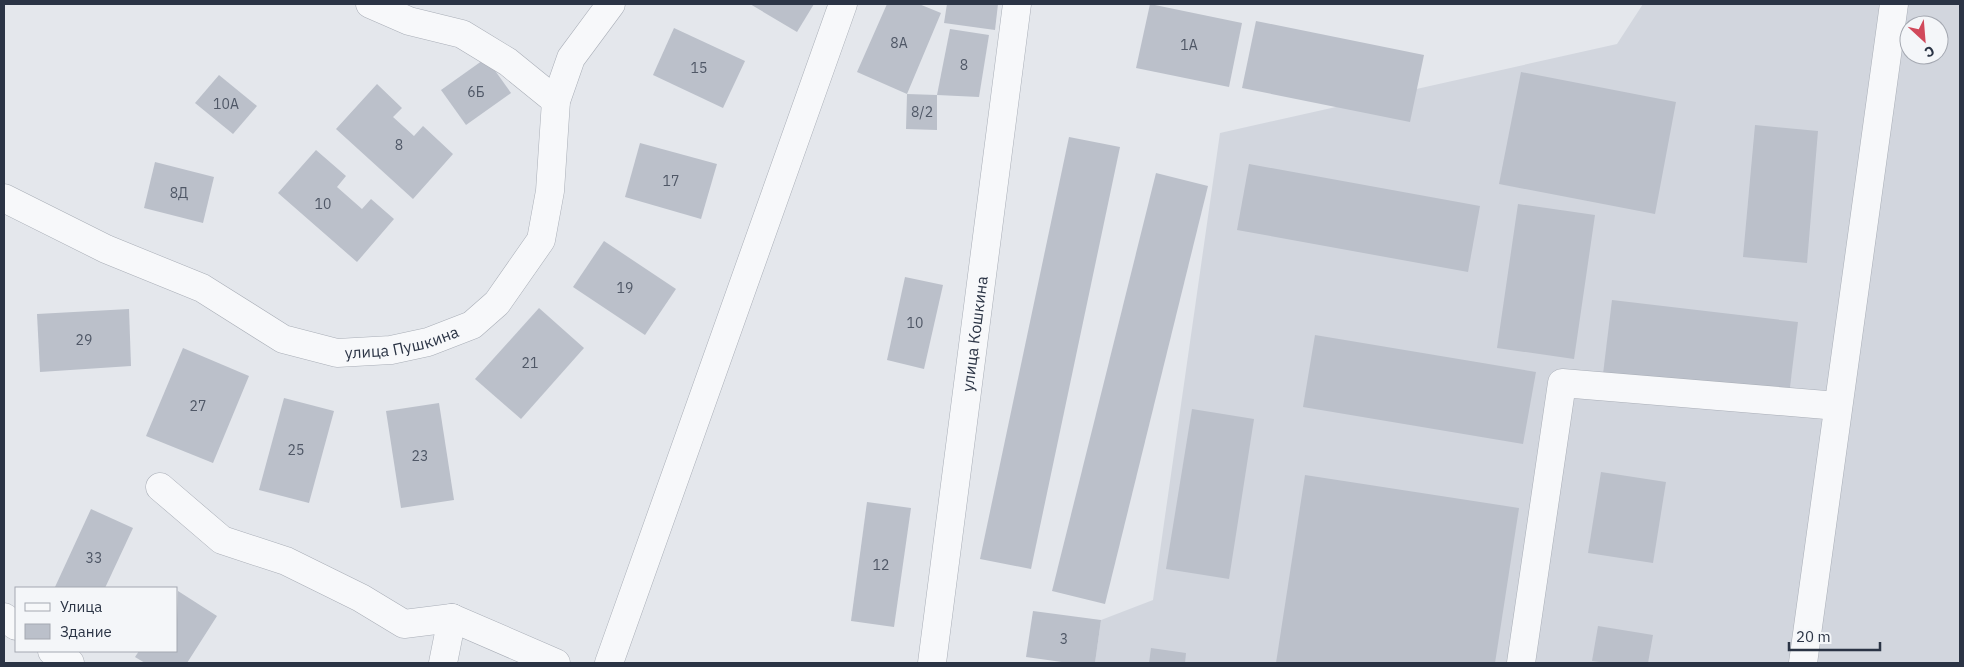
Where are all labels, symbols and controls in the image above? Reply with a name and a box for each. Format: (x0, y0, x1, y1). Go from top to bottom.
north arrow (1899, 15, 1949, 65)
house number: 8А (890, 34, 908, 52)
house number: 1А (1180, 36, 1198, 54)
text: С (1922, 42, 1938, 62)
house number: 8 (960, 56, 968, 74)
house number: 15 (691, 59, 707, 77)
house number: 6Б (467, 83, 485, 101)
house number: 10А (213, 95, 239, 113)
house number: 8/2 (911, 103, 933, 121)
house number: 8 (395, 136, 403, 154)
house number: 17 (663, 172, 679, 190)
house number: 8Д (170, 184, 188, 202)
house number: 10 (315, 195, 331, 213)
street label: улица Кошкина (957, 274, 992, 393)
house number: 19 (617, 279, 633, 297)
house number: 10 (907, 314, 923, 332)
street label: улица Пушкина (344, 321, 462, 363)
house number: 29 (76, 331, 92, 349)
house number: 21 (522, 354, 538, 372)
house number: 27 (190, 397, 206, 415)
house number: 25 (288, 441, 304, 459)
house number: 23 (412, 447, 428, 465)
house number: 33 (86, 549, 102, 567)
house number: 12 (873, 556, 889, 574)
legend (15, 587, 178, 652)
text: Улица (60, 597, 102, 616)
scale bar (1789, 620, 1880, 652)
text: Здание (60, 622, 112, 641)
text: 20 m (1796, 627, 1831, 646)
house number: 3 (1060, 630, 1068, 648)

